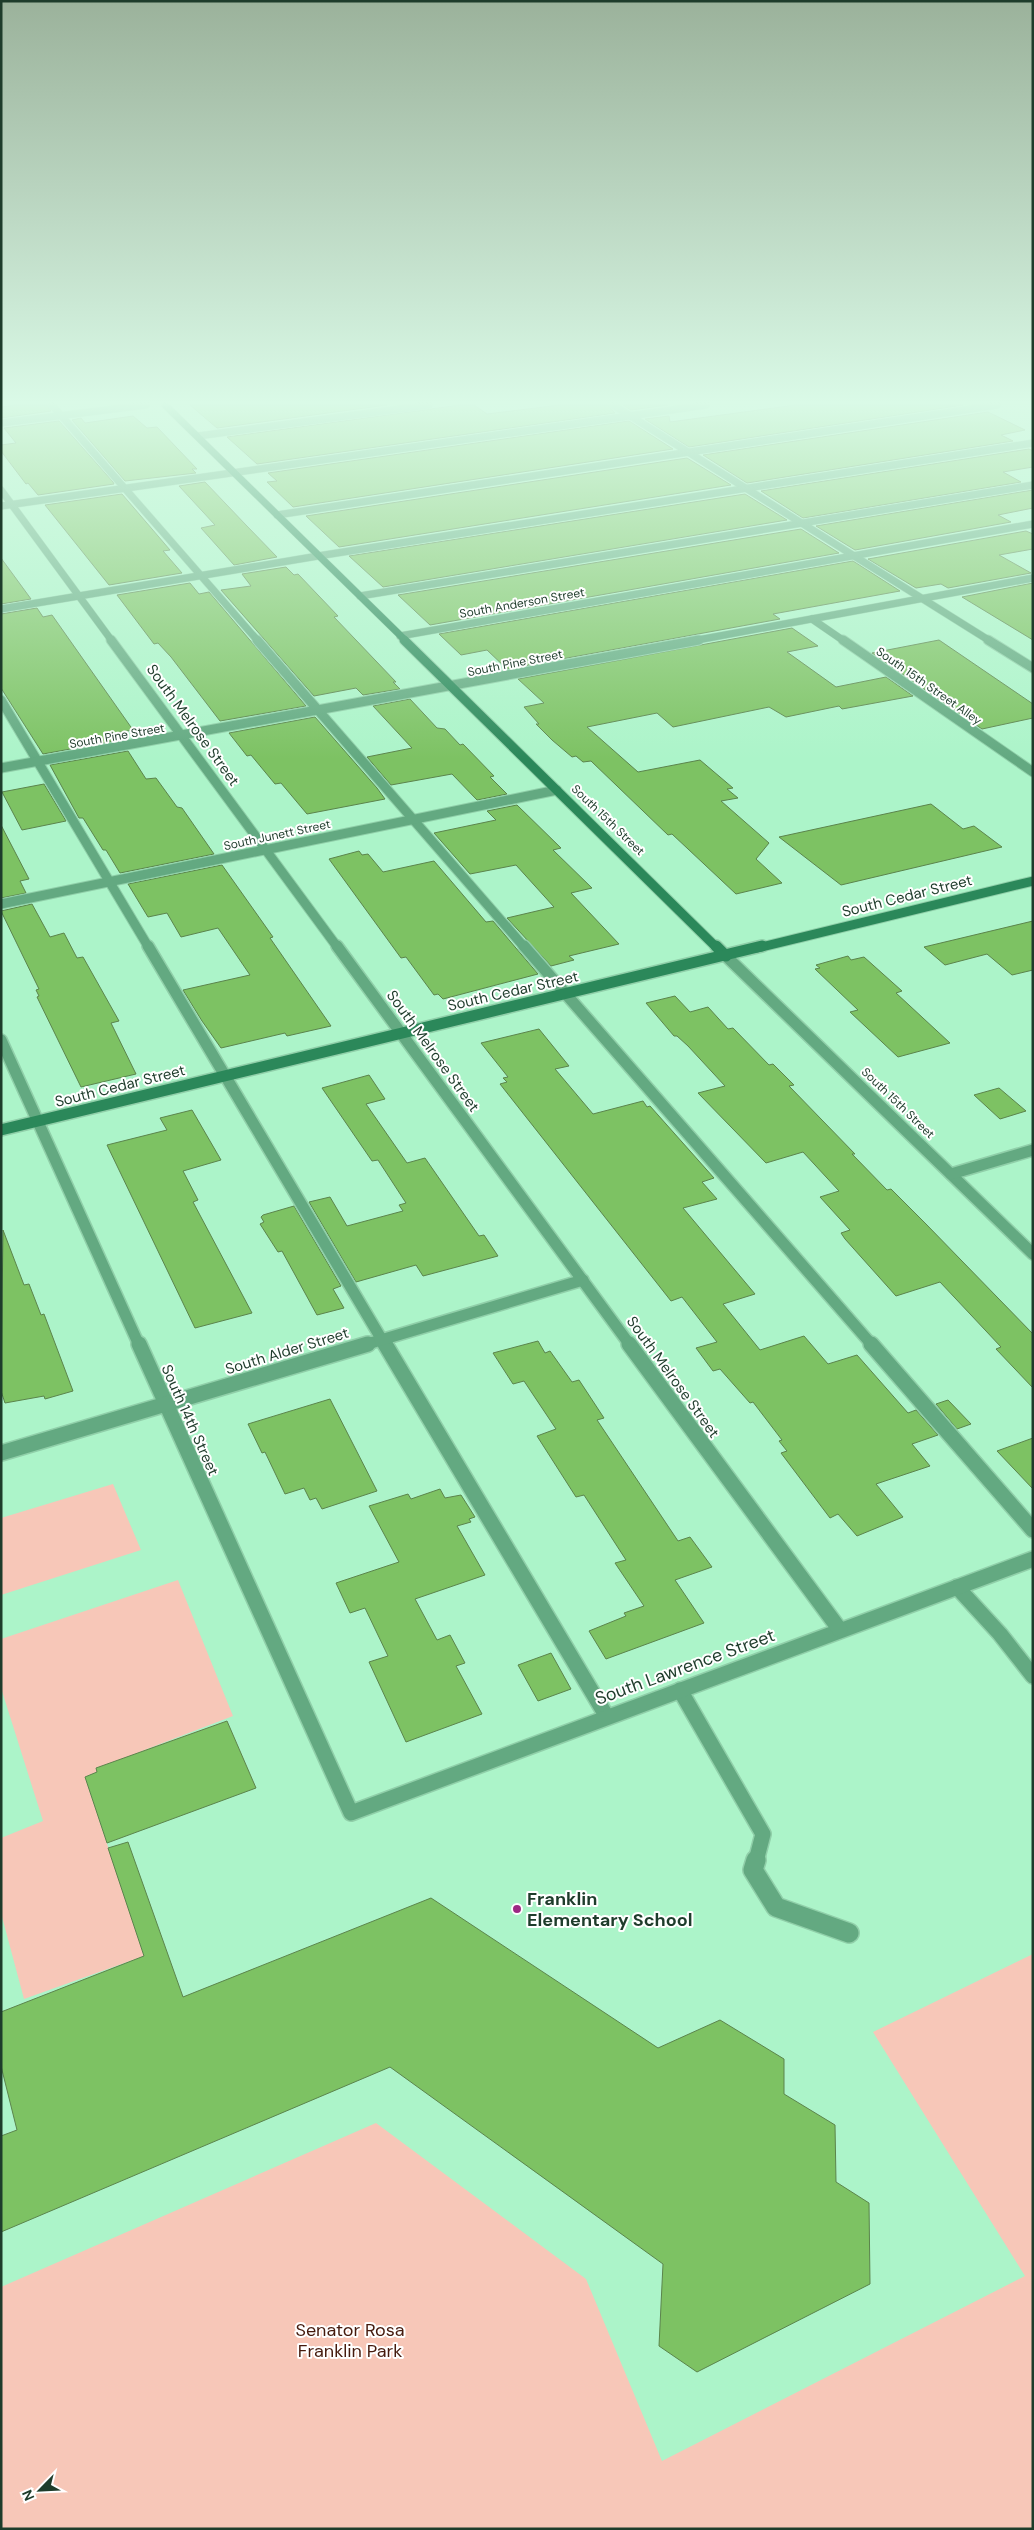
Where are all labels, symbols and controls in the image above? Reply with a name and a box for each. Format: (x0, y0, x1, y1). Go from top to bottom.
street label: South Anderson Street (458, 584, 586, 622)
street label: South 15th Street Alley (873, 643, 985, 729)
street label: South Pine Street (466, 646, 564, 680)
street label: South Melrose Street (142, 660, 244, 790)
street label: South Pine Street (68, 720, 166, 752)
street label: South 15th Street (568, 781, 648, 859)
street label: South Junett Street (222, 816, 332, 854)
street label: South Cedar Street (840, 870, 974, 922)
street label: South Cedar Street (446, 966, 580, 1016)
street label: South Melrose Street (382, 986, 484, 1116)
street label: South Cedar Street (53, 1060, 187, 1112)
street label: South 15th Street (858, 1064, 938, 1142)
street label: South Melrose Street (622, 1312, 724, 1442)
street label: South Alder Street (223, 1323, 351, 1379)
street label: South 14th Street (157, 1361, 223, 1479)
street label: South Lawrence Street (592, 1623, 778, 1711)
place label: Franklin Elementary School (527, 1887, 693, 1932)
marker: Franklin Elementary School (511, 1903, 523, 1915)
park label: Senator Rosa Franklin Park (295, 2318, 405, 2363)
north arrow (15, 2465, 65, 2515)
text: N (18, 2487, 38, 2504)

